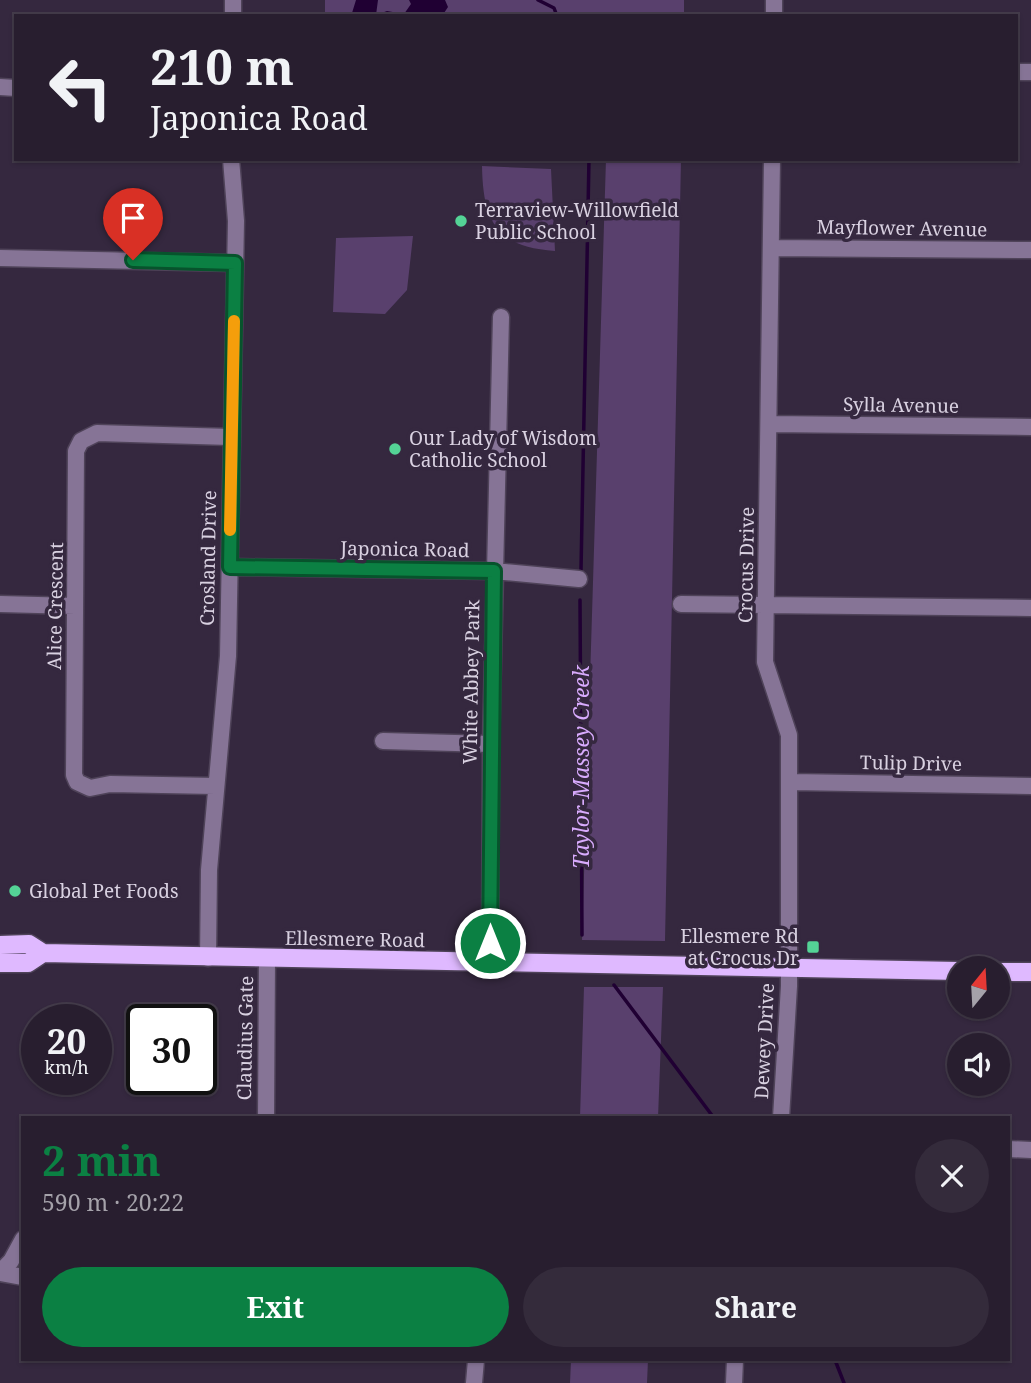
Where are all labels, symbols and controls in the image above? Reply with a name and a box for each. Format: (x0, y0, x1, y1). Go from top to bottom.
text: 210 m (150, 33, 294, 99)
icon: left (35, 42, 126, 133)
text: Japonica Road (150, 96, 368, 139)
pin (103, 188, 163, 260)
place label: Terraview-Willowfield Public School (475, 197, 679, 245)
icon: arrive (114, 199, 152, 237)
marker: Terraview-Willowfield Public School (453, 213, 469, 229)
street label: Mayflower Avenue (816, 214, 988, 242)
street label: Sylla Avenue (843, 391, 959, 419)
place label: Our Lady of Wisdom Catholic School (409, 425, 597, 473)
marker: Our Lady of Wisdom Catholic School (387, 441, 403, 457)
street label: Crosland Drive (194, 490, 222, 626)
street label: Crocus Drive (732, 507, 760, 623)
street label: Japonica Road (339, 535, 470, 563)
street label: Alice Crescent (41, 542, 69, 670)
street label: White Abbey Park (457, 599, 485, 765)
water label: Taylor-Massey Creek (567, 664, 595, 869)
street label: Tulip Drive (860, 749, 962, 777)
place label: Global Pet Foods (29, 878, 179, 904)
marker: Global Pet Foods (7, 883, 23, 899)
position arrow (453, 906, 527, 980)
place label: Ellesmere Rd at Crocus Dr (680, 923, 799, 971)
street label: Ellesmere Road (285, 925, 426, 953)
marker: Ellesmere Rd at Crocus Dr (805, 939, 821, 955)
north arrow (947, 956, 1010, 1018)
map controls (947, 956, 1010, 1096)
street label: Claudius Gate (231, 975, 259, 1101)
street label: Dewey Drive (748, 982, 780, 1100)
speed limit sign: 30 (126, 1004, 217, 1095)
text: 20 (47, 1017, 86, 1064)
button: sound (947, 1033, 1010, 1096)
text: km/h (44, 1055, 89, 1079)
text: 2 min (42, 1131, 161, 1188)
button: close (915, 1139, 989, 1213)
text: 590 m · 20:22 (42, 1186, 184, 1218)
button: Exit (42, 1267, 509, 1347)
button: Share (523, 1267, 989, 1347)

